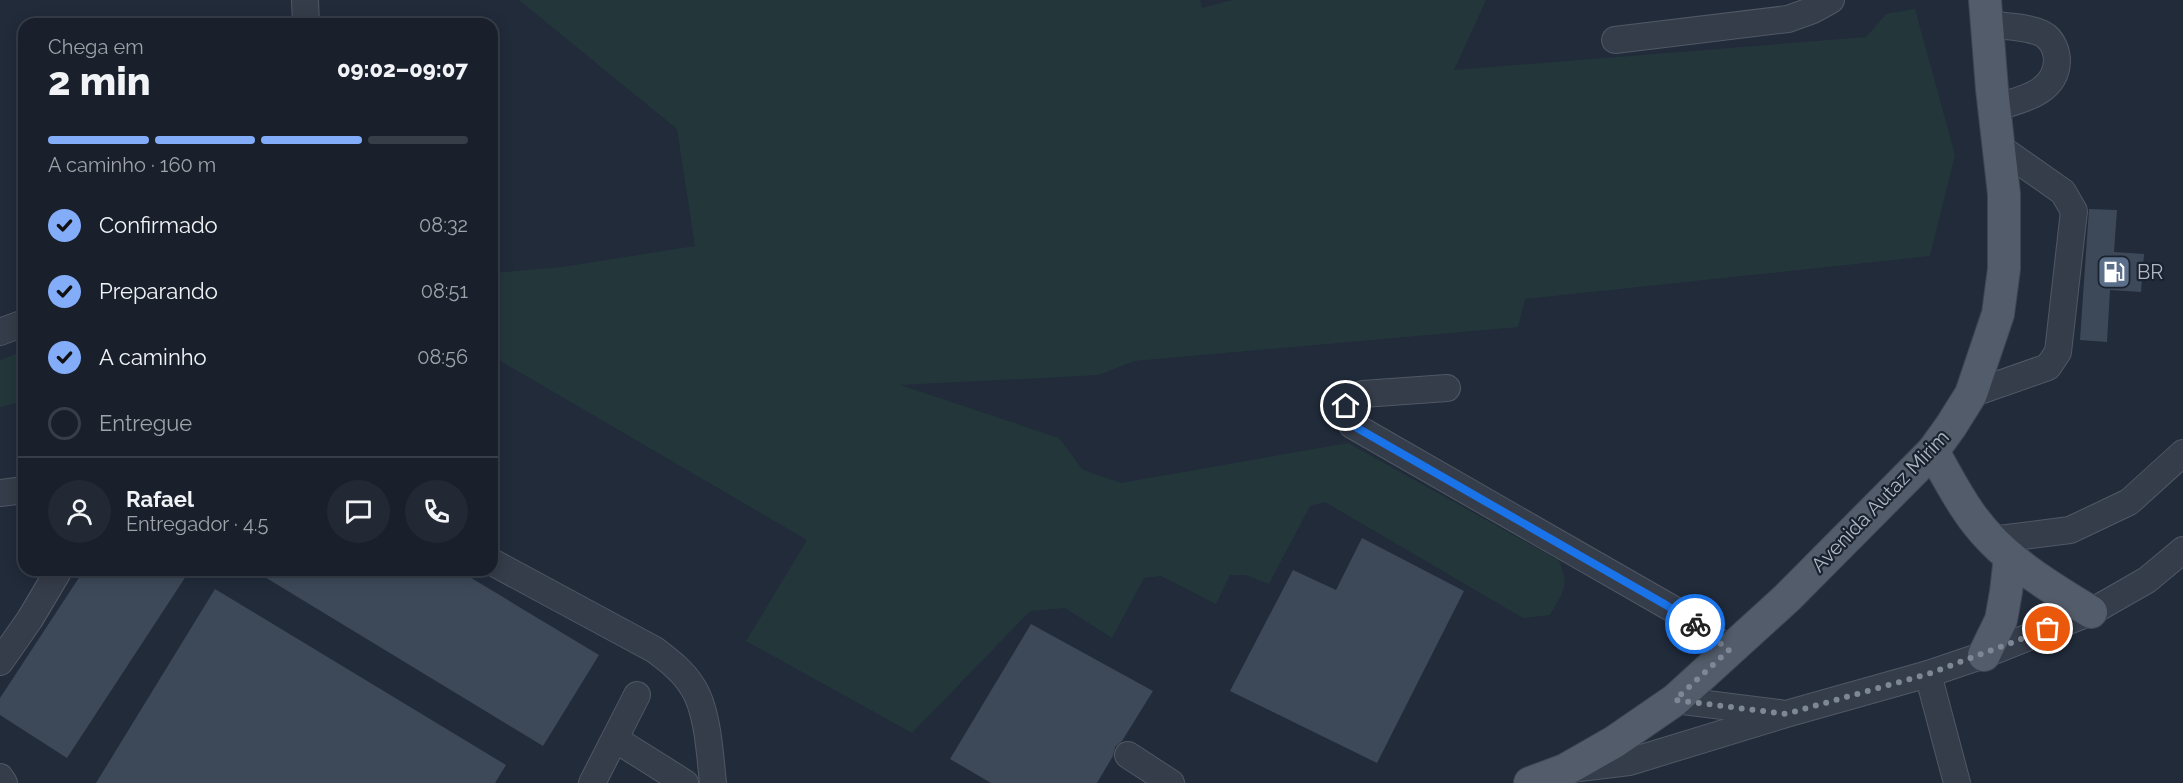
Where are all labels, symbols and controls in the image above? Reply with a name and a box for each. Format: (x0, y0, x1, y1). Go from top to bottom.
text: Chega em (48, 35, 144, 59)
text: 09:02–09:07 (337, 56, 468, 82)
text: 2 min (48, 58, 151, 104)
text: A caminho · 160 m (48, 153, 216, 177)
icon: check (48, 209, 81, 242)
text: Confirmado (99, 212, 218, 238)
text: 08:32 (419, 213, 468, 237)
fuel station icon: BR (2096, 254, 2132, 290)
place label: BR (2137, 260, 2163, 284)
icon: check (48, 275, 81, 308)
text: Preparando (99, 278, 218, 304)
text: 08:51 (421, 279, 468, 303)
icon: check (48, 341, 81, 374)
text: A caminho (99, 344, 207, 370)
text: 08:56 (417, 345, 468, 369)
pin (1320, 380, 1371, 431)
icon: home (1329, 389, 1362, 422)
text: Entregue (99, 410, 192, 436)
street label: Avenida Autaz Mirim (1806, 425, 1954, 577)
button: person (48, 480, 111, 543)
button: chat (327, 480, 390, 543)
button: phone (405, 480, 468, 543)
text: Rafael (126, 486, 194, 512)
text: Entregador · 4.5 (126, 512, 269, 536)
courier (1665, 594, 1725, 654)
pin (2022, 603, 2073, 654)
icon: bike (1679, 608, 1712, 641)
icon: bag (2031, 612, 2064, 645)

